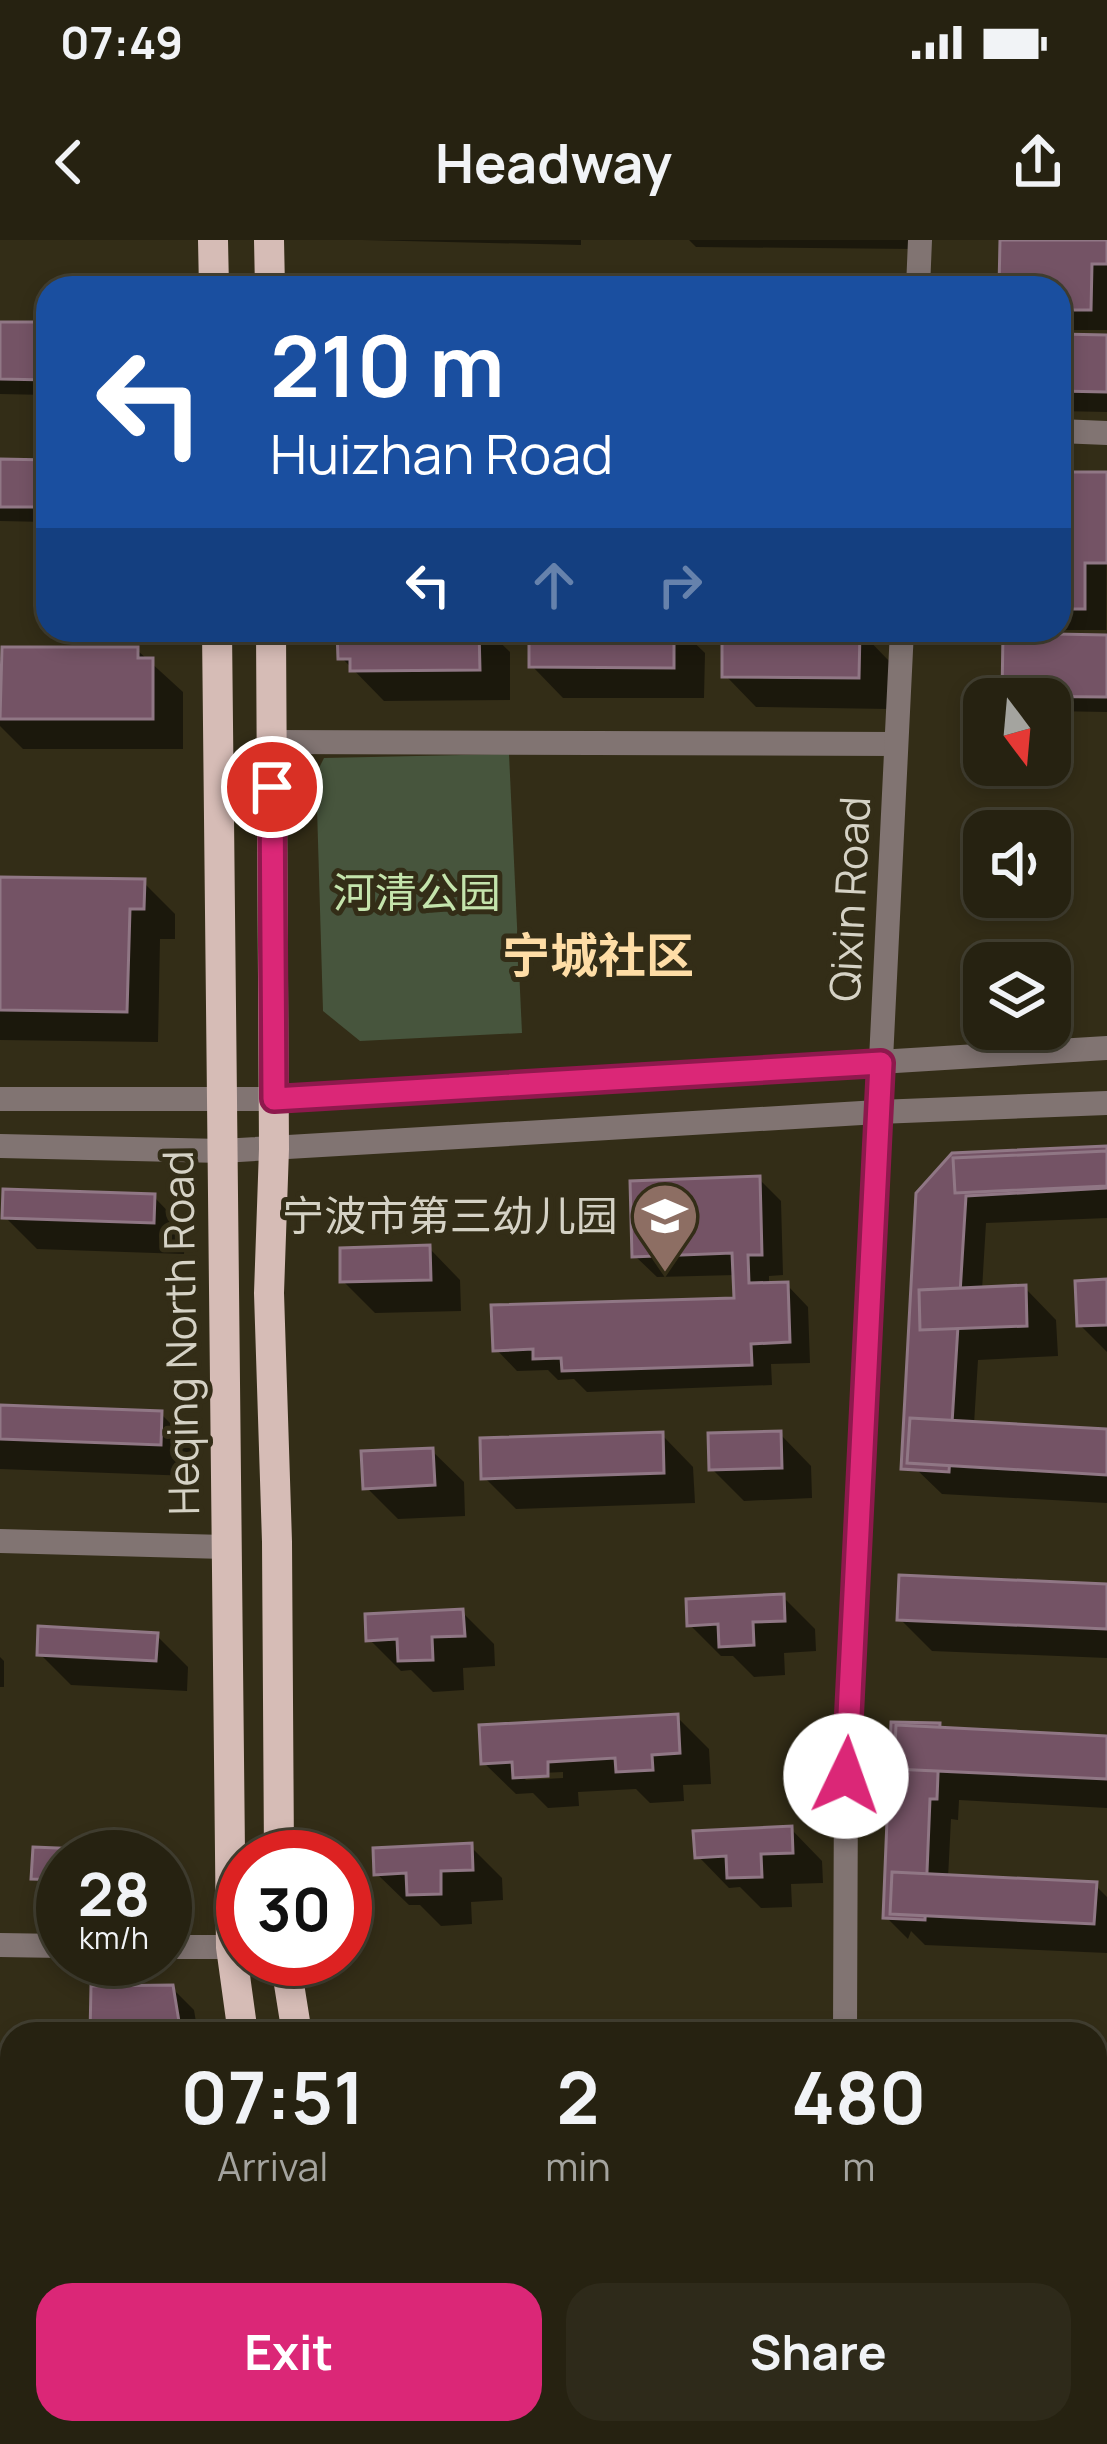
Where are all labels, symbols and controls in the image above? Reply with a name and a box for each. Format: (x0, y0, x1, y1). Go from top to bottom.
text: 07:49 (60, 11, 183, 73)
text: Headway (435, 125, 672, 199)
icon: back (36, 129, 102, 195)
icon: share (1005, 129, 1071, 195)
text: 210 m (270, 307, 504, 422)
icon: left (72, 324, 228, 480)
text: Huizhan Road (270, 416, 613, 490)
icon: left (395, 552, 461, 618)
icon: ahead (521, 552, 587, 618)
icon: right (647, 552, 713, 618)
north arrow (963, 678, 1071, 786)
map controls (963, 678, 1071, 1050)
pin (221, 736, 323, 838)
icon: arrive (239, 754, 305, 820)
street label: Qixin Road (815, 795, 883, 1003)
button: sound (963, 810, 1071, 918)
park label: 河清公园 (333, 863, 501, 921)
district label: 宁城社区 (502, 922, 694, 987)
button: layers (963, 942, 1071, 1050)
street label: Heqing North Road (148, 1150, 212, 1516)
school or university icon: 宁波市第三幼儿园 (630, 1181, 700, 1275)
place label: 宁波市第三幼儿园 (282, 1186, 618, 1244)
position arrow (783, 1713, 909, 1839)
speed limit sign: 30 (216, 1830, 372, 1986)
text: 28 (78, 1852, 150, 1934)
text: km/h (79, 1917, 149, 1958)
text: 07:51 (181, 2047, 365, 2146)
text: 2 (556, 2047, 599, 2146)
text: 480 (791, 2047, 926, 2146)
text: Arrival (217, 2139, 328, 2193)
text: min (545, 2139, 611, 2193)
text: m (842, 2139, 875, 2193)
button: Exit (36, 2283, 542, 2421)
button: Share (566, 2283, 1071, 2421)

